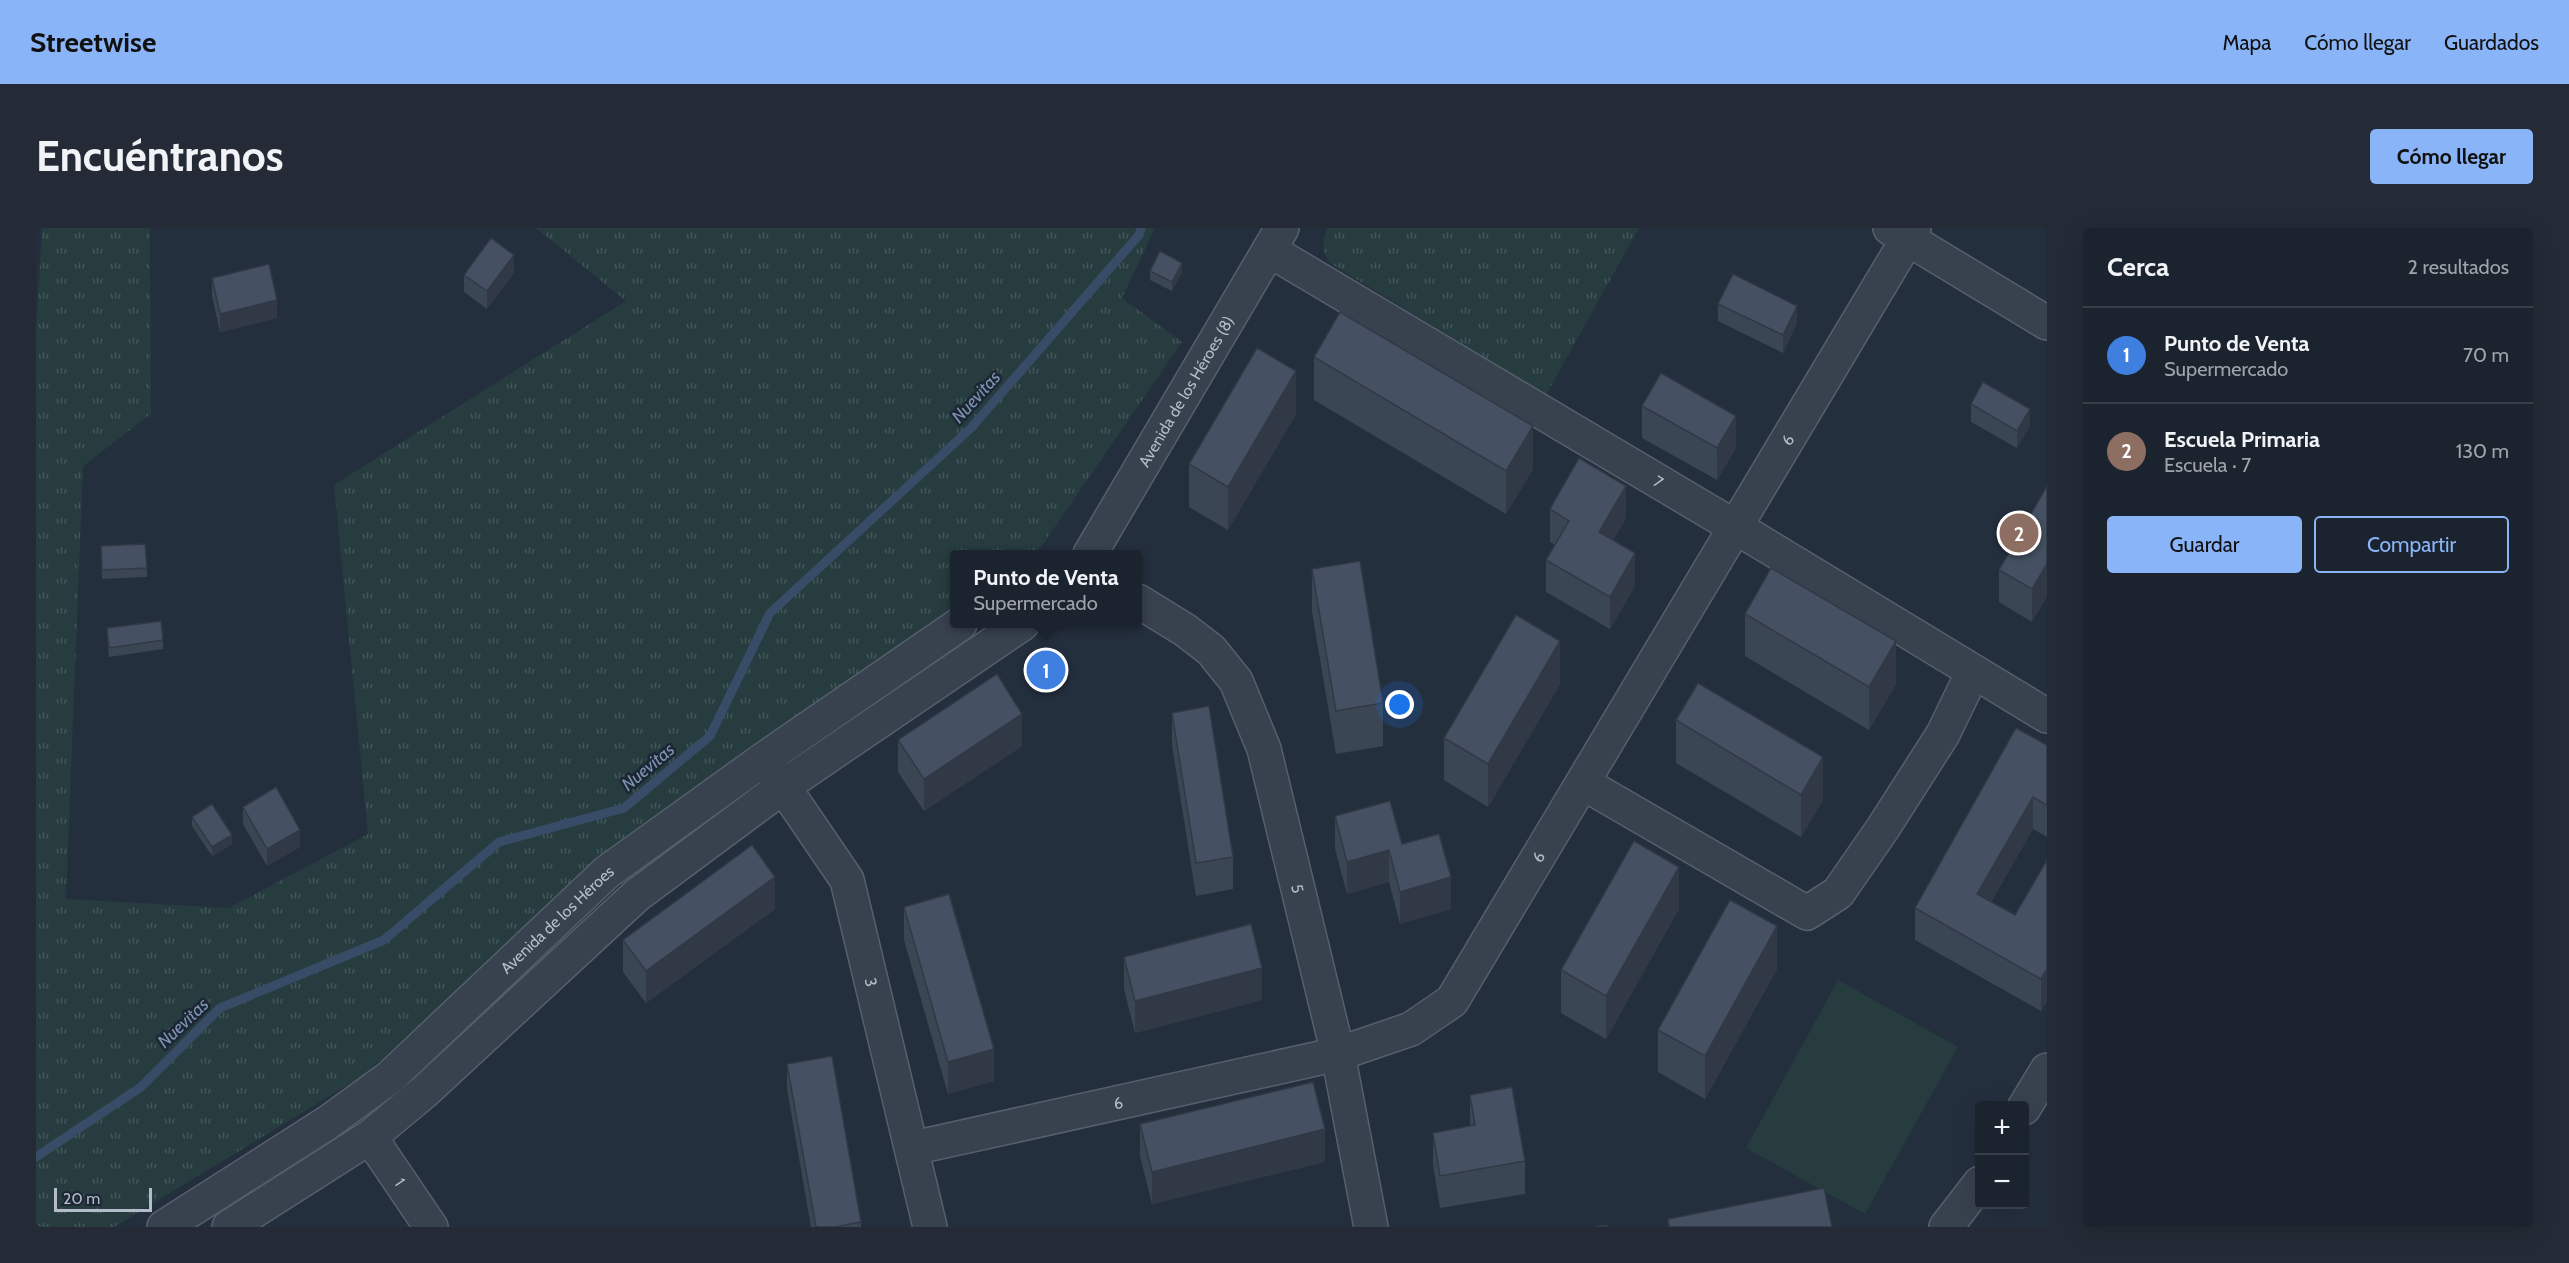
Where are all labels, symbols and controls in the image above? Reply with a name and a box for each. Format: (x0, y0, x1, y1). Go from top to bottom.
text: Streetwise (30, 25, 156, 59)
text: Mapa (2223, 30, 2271, 55)
text: Cómo llegar (2304, 30, 2411, 55)
text: Guardados (2444, 30, 2539, 55)
button: Cómo llegar (2370, 129, 2533, 184)
text: Encuéntranos (36, 130, 284, 182)
text: Cerca (2107, 251, 2169, 283)
text: 2 resultados (2408, 255, 2509, 279)
street label: Avenida de los Héroes (8) (1135, 313, 1238, 470)
text: Punto de Venta (2164, 330, 2309, 357)
text: 1 (2123, 343, 2130, 367)
text: 70 m (2463, 343, 2509, 367)
text: Supermercado (2164, 357, 2288, 381)
water label: Nuevitas (947, 366, 1005, 428)
text: Escuela Primaria (2164, 426, 2320, 453)
street label: 6 (1777, 431, 1798, 449)
text: 2 (2121, 439, 2132, 463)
text: 130 m (2456, 439, 2509, 463)
text: Escuela · 7 (2164, 453, 2251, 477)
street label: 7 (1650, 472, 1666, 492)
pin: 2 (2000, 510, 2038, 556)
button: Guardar (2107, 516, 2302, 573)
button: Compartir (2314, 516, 2509, 573)
popup (950, 550, 1142, 628)
text: Punto de Venta (973, 564, 1119, 591)
text: Supermercado (973, 591, 1098, 615)
pin: 1 (1026, 648, 1066, 692)
your location (1385, 690, 1414, 719)
water label: Nuevitas (617, 738, 679, 796)
street label: 6 (1528, 848, 1549, 866)
street label: Avenida de los Héroes (497, 861, 618, 978)
street label: 5 (1287, 882, 1308, 895)
street label: 3 (861, 976, 881, 989)
water label: Nuevitas (153, 993, 213, 1053)
street label: 6 (1112, 1093, 1125, 1113)
map controls (1975, 1101, 2029, 1209)
button: + (1975, 1101, 2029, 1155)
button: − (1975, 1155, 2029, 1209)
street label: 1 (391, 1174, 409, 1189)
scale bar (54, 1185, 152, 1212)
text: 20 m (63, 1189, 100, 1208)

